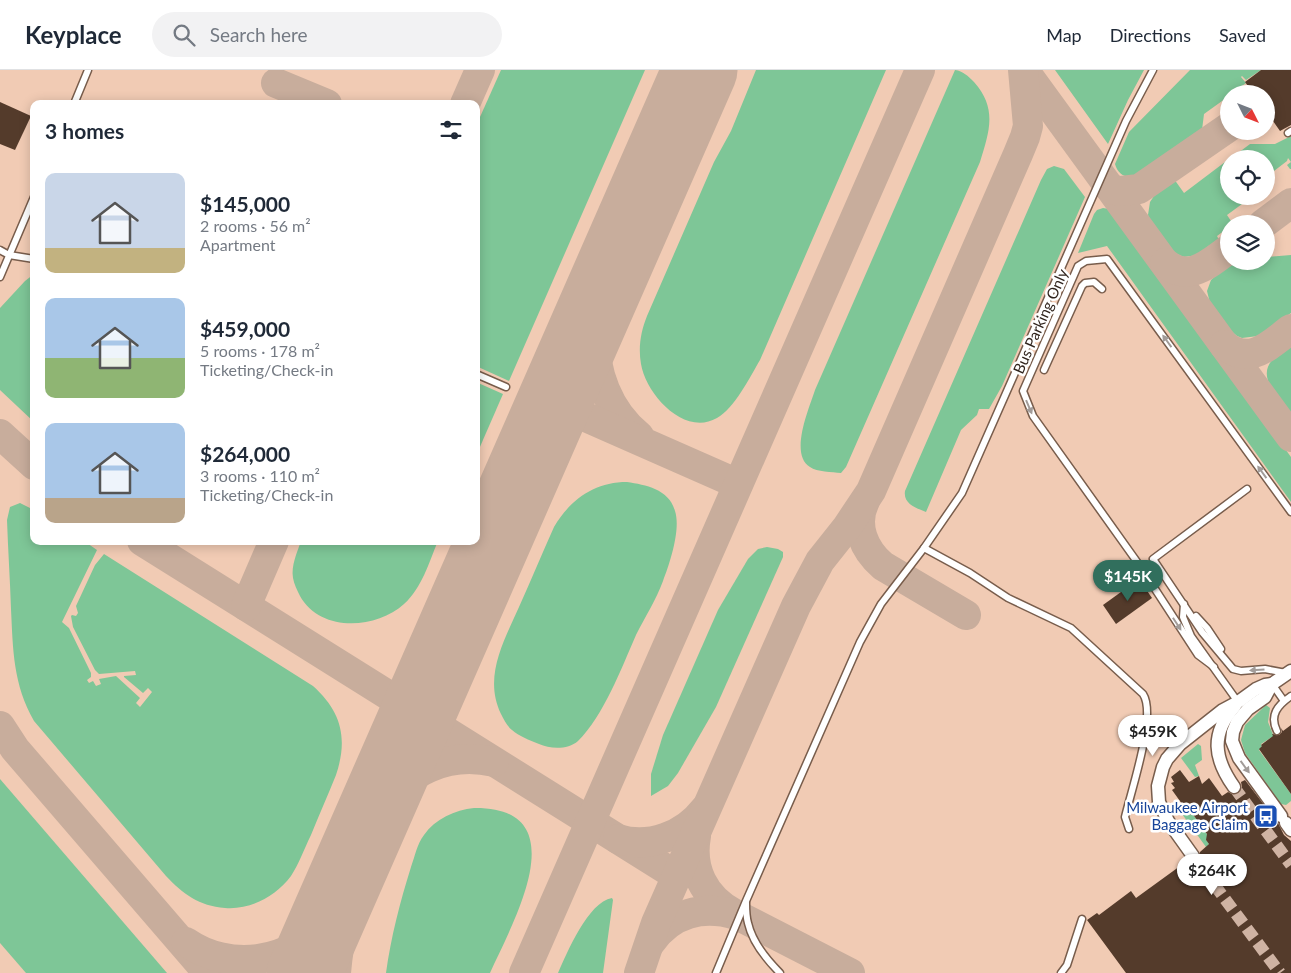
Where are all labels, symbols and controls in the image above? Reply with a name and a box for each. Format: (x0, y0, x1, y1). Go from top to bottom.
search box (152, 12, 502, 57)
text: Keyplace (25, 20, 122, 49)
icon: search (170, 21, 198, 49)
text: Search here (210, 23, 308, 46)
text: Map (1046, 24, 1082, 46)
text: Directions (1110, 24, 1191, 46)
text: Saved (1219, 24, 1266, 46)
north arrow (1220, 85, 1275, 140)
map controls (1220, 85, 1275, 270)
icon: filters (437, 116, 465, 144)
text: 3 homes (45, 118, 124, 143)
button: locate (1220, 150, 1275, 205)
text: $145,000 (200, 191, 290, 216)
icon: home (85, 193, 145, 253)
button: layers (1220, 215, 1275, 270)
text: 2 rooms · 56 m² (200, 216, 311, 235)
text: Apartment (200, 235, 275, 254)
street label: Bus Parking Only (1009, 266, 1071, 376)
text: $459,000 (200, 316, 290, 341)
icon: home (85, 318, 145, 378)
one-way arrow (1161, 335, 1172, 348)
text: 5 rooms · 178 m² (200, 341, 320, 360)
text: Ticketing/Check-in (200, 360, 333, 379)
one-way arrow (1025, 400, 1033, 414)
text: $264,000 (200, 441, 290, 466)
icon: home (85, 443, 145, 503)
one-way arrow (1257, 465, 1267, 479)
text: 3 rooms · 110 m² (200, 466, 320, 485)
text: Ticketing/Check-in (200, 485, 333, 504)
pin: $145K (1093, 560, 1163, 602)
text: $145K (1104, 566, 1152, 585)
one-way arrow (1172, 617, 1181, 630)
one-way arrow (1249, 666, 1265, 674)
pin: $459K (1118, 714, 1188, 757)
text: $459K (1129, 721, 1177, 740)
one-way arrow (1240, 760, 1250, 773)
place label: Milwaukee Airport Baggage Claim (1126, 798, 1249, 833)
bus stop icon: Milwaukee Airport Baggage Claim (1253, 803, 1279, 829)
pin: $264K (1177, 854, 1247, 896)
text: $264K (1188, 860, 1236, 879)

